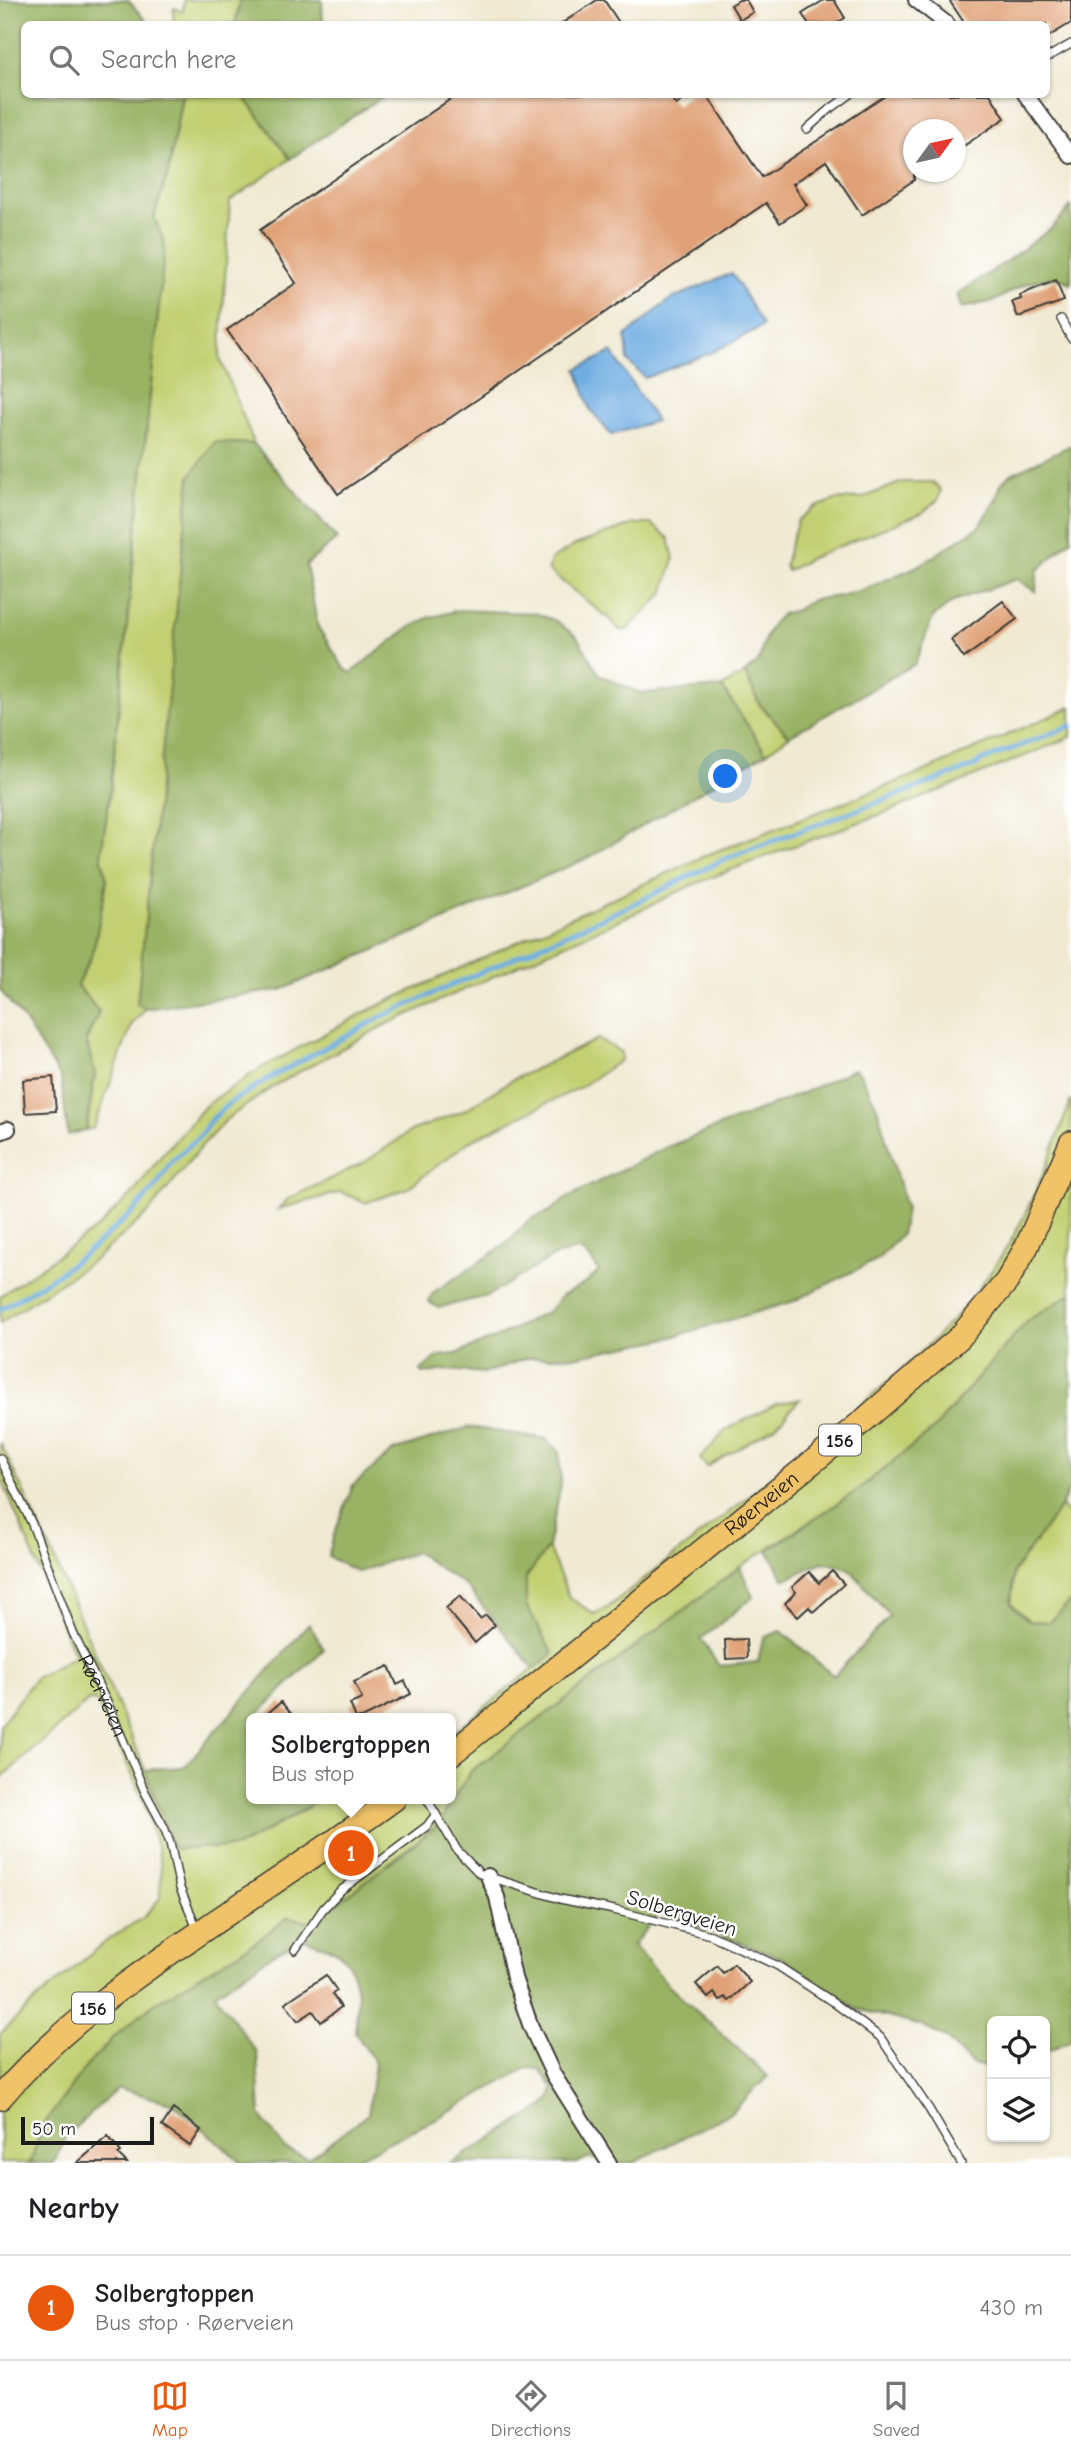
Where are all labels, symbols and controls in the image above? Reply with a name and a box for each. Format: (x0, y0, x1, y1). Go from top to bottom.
search box (21, 21, 1050, 98)
icon: search (45, 41, 83, 79)
text: Search here (101, 45, 236, 75)
north arrow (903, 119, 966, 182)
your location (708, 759, 742, 793)
road number: 156 (819, 1424, 861, 1456)
street label: Røerveien (720, 1466, 803, 1540)
street label: Røerveien (73, 1650, 132, 1740)
popup (246, 1713, 456, 1804)
text: Solbergtoppen (271, 1730, 431, 1760)
text: Bus stop (271, 1760, 354, 1787)
pin: 1 (328, 1827, 374, 1879)
street label: Solbergveien (624, 1885, 740, 1941)
road number: 156 (72, 1992, 114, 2024)
map controls (987, 2016, 1050, 2142)
button: locate (987, 2016, 1050, 2079)
button: layers (987, 2079, 1050, 2142)
scale bar (21, 2114, 154, 2146)
text: 50 m (32, 2118, 76, 2140)
text: Nearby (28, 2191, 119, 2226)
text: Solbergtoppen (95, 2279, 254, 2309)
text: 1 (46, 2294, 56, 2321)
text: 430 m (980, 2294, 1043, 2321)
text: Bus stop · Røerveien (95, 2309, 294, 2336)
tab: Map (151, 2377, 189, 2441)
tab: Directions (491, 2377, 571, 2441)
tab: Saved (873, 2377, 920, 2441)

